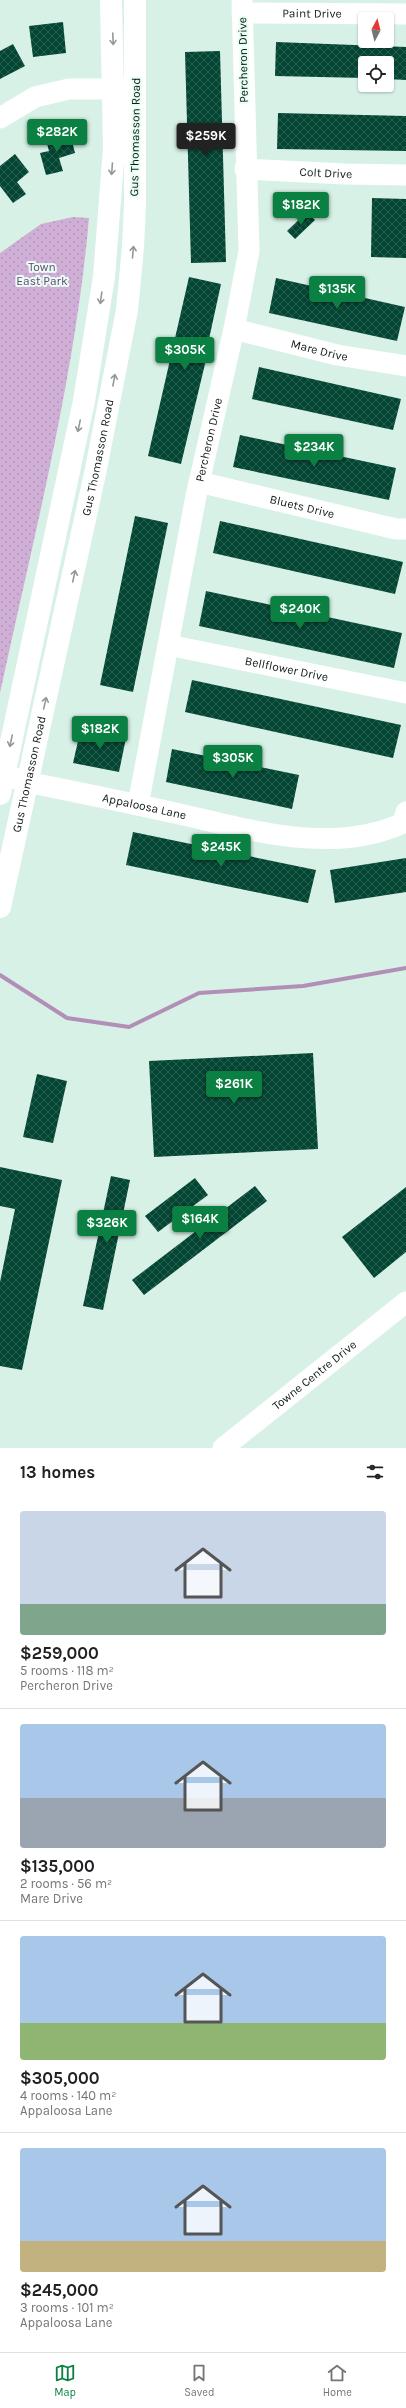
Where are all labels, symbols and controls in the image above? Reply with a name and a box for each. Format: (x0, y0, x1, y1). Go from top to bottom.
street label: Paint Drive (282, 6, 342, 21)
north arrow (358, 12, 394, 48)
map controls (358, 12, 394, 92)
street label: Percheron Drive (235, 17, 251, 103)
one-way arrow (109, 32, 116, 45)
button: locate (358, 56, 394, 92)
street label: Gus Thomasson Road (127, 78, 143, 196)
pin: $282K (29, 119, 85, 153)
pin: $259K (178, 123, 234, 157)
text: $282K (36, 124, 78, 139)
text: $259K (186, 128, 226, 143)
one-way arrow (109, 162, 116, 175)
street label: Colt Drive (299, 165, 352, 181)
pin: $182K (273, 192, 329, 226)
text: $182K (282, 197, 320, 212)
one-way arrow (129, 246, 136, 259)
park label: Town East Park (16, 260, 68, 288)
pin: $135K (309, 276, 365, 310)
text: $135K (318, 281, 356, 296)
one-way arrow (97, 291, 105, 304)
pin: $305K (157, 337, 213, 371)
street label: Mare Drive (289, 337, 349, 364)
text: $305K (164, 342, 206, 357)
one-way arrow (110, 374, 118, 387)
street label: Percheron Drive (192, 396, 225, 483)
street label: Gus Thomasson Road (79, 398, 116, 517)
one-way arrow (74, 420, 82, 433)
pin: $234K (286, 434, 342, 468)
text: $234K (293, 439, 335, 454)
street label: Bluets Drive (268, 492, 336, 521)
one-way arrow (70, 570, 78, 583)
pin: $240K (272, 596, 328, 630)
text: $240K (279, 601, 321, 616)
street label: Bellflower Drive (244, 654, 329, 684)
one-way arrow (42, 697, 49, 710)
street label: Gus Thomasson Road (10, 715, 49, 834)
pin: $182K (72, 716, 128, 750)
text: $182K (81, 721, 119, 736)
one-way arrow (7, 734, 15, 747)
pin: $305K (205, 745, 261, 779)
text: $305K (212, 750, 254, 765)
street label: Appaloosa Lane (101, 791, 188, 822)
pin: $245K (193, 834, 249, 868)
text: $245K (201, 839, 241, 854)
pin: $261K (206, 1071, 262, 1105)
text: $261K (215, 1076, 253, 1091)
pin: $164K (172, 1206, 228, 1240)
pin: $326K (79, 1210, 135, 1244)
text: $164K (181, 1211, 219, 1226)
text: $326K (86, 1215, 128, 1230)
street label: Towne Centre Drive (270, 1337, 359, 1413)
icon: filters (364, 1461, 386, 1483)
text: 13 homes (20, 1462, 95, 1482)
icon: home (167, 1537, 239, 1609)
text: $259,000 (20, 1643, 99, 1663)
text: 5 rooms · 118 m² (20, 1663, 114, 1678)
text: Percheron Drive (20, 1678, 113, 1693)
icon: home (167, 1750, 239, 1822)
text: $135,000 (20, 1856, 95, 1876)
text: 2 rooms · 56 m² (20, 1876, 112, 1891)
text: Mare Drive (20, 1891, 83, 1906)
icon: home (167, 1962, 239, 2034)
text: $305,000 (20, 2068, 100, 2088)
text: 4 rooms · 140 m² (20, 2088, 116, 2103)
text: Appaloosa Lane (20, 2103, 113, 2118)
icon: home (167, 2174, 239, 2246)
text: $245,000 (20, 2280, 99, 2300)
text: 3 rooms · 101 m² (20, 2300, 114, 2315)
text: Appaloosa Lane (20, 2315, 113, 2330)
tab: Map (54, 2362, 76, 2399)
tab: Saved (184, 2362, 215, 2399)
tab: Home (323, 2362, 352, 2399)

